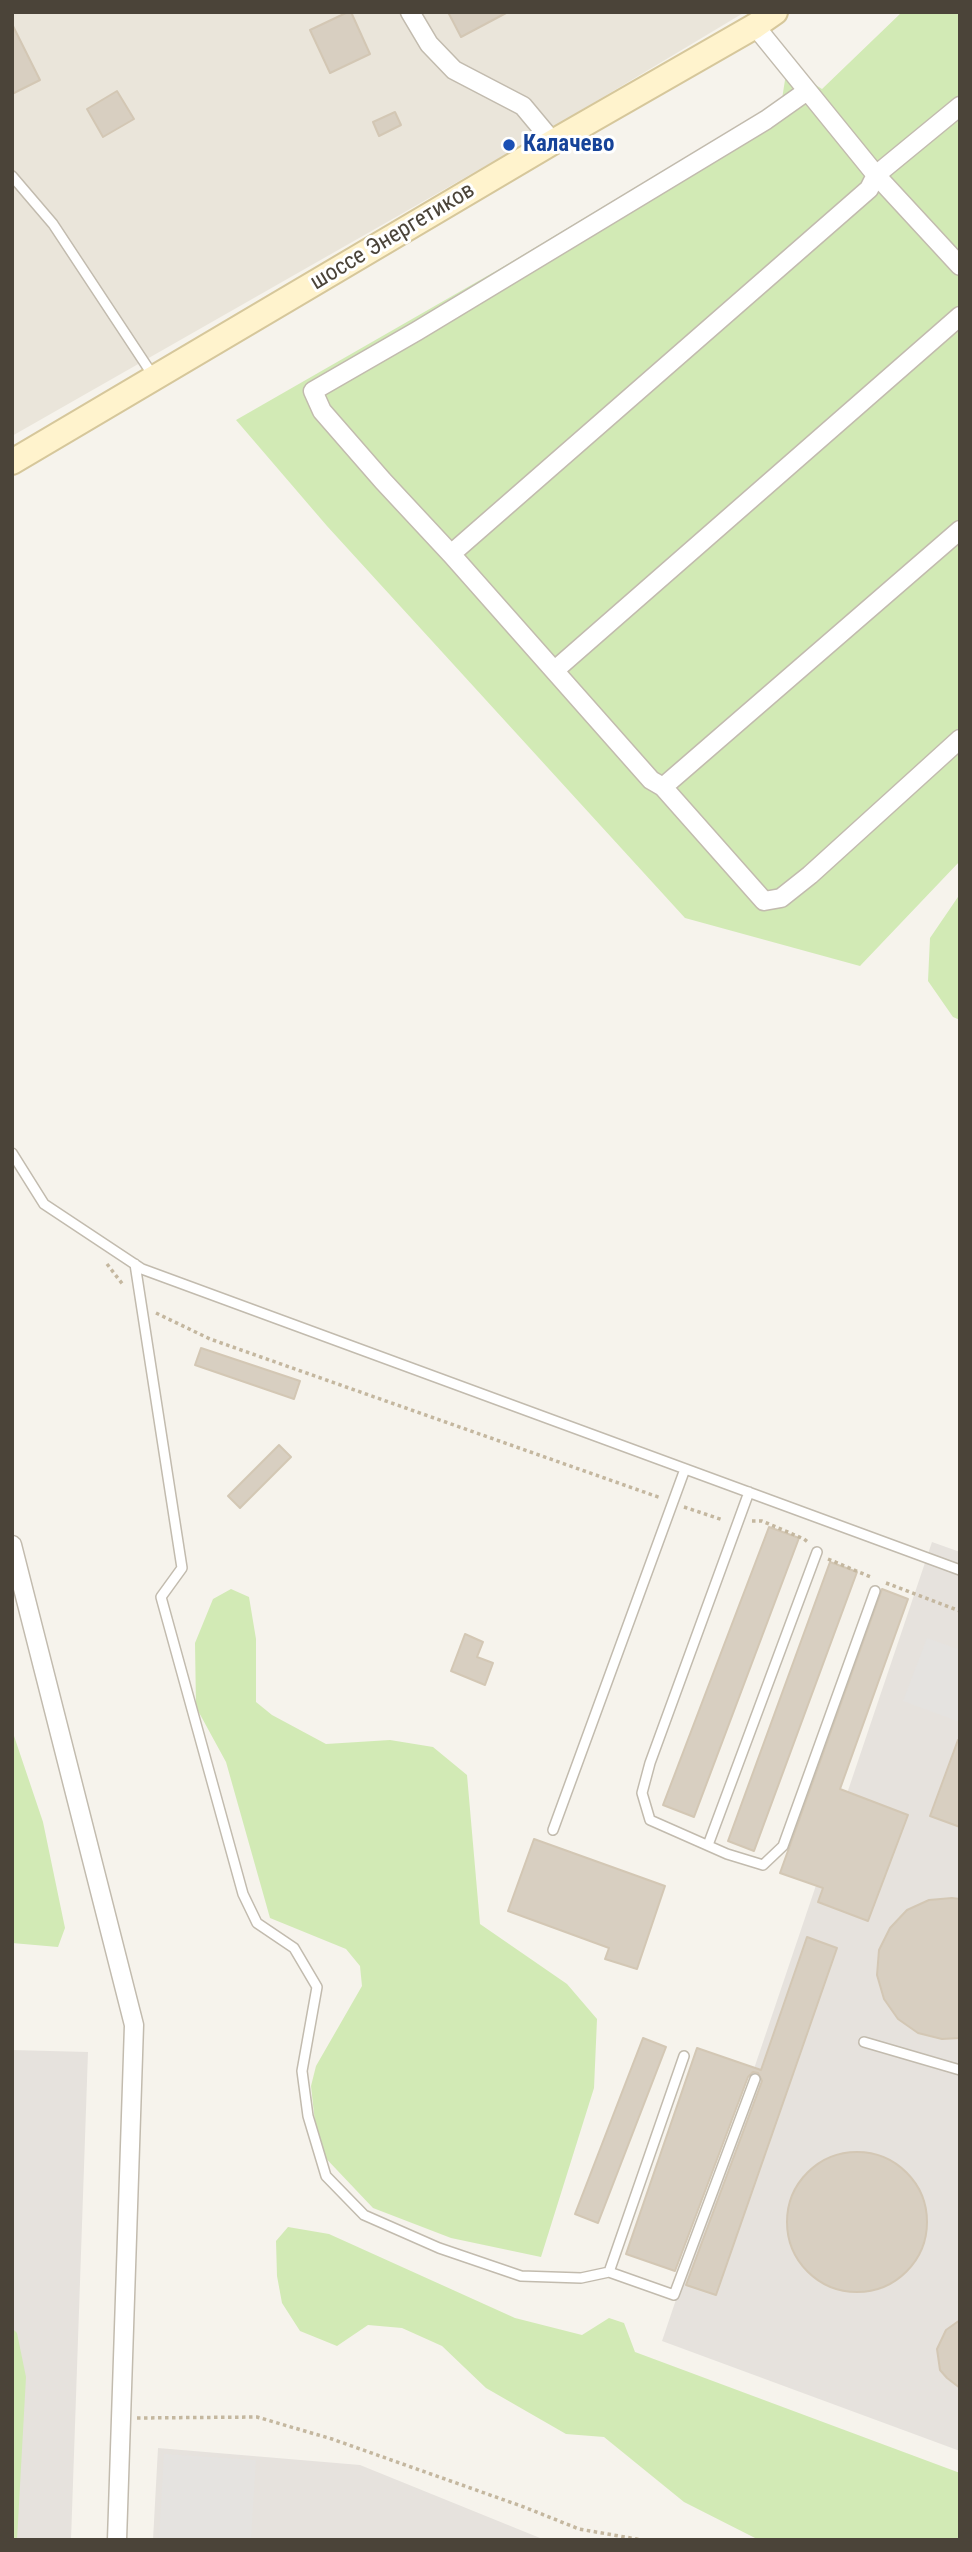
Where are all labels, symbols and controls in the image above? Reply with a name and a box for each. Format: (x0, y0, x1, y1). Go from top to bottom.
place label: Калачево (523, 131, 614, 159)
marker: Калачево (501, 137, 517, 153)
street label: шоссе Энергетиков (306, 177, 480, 297)

